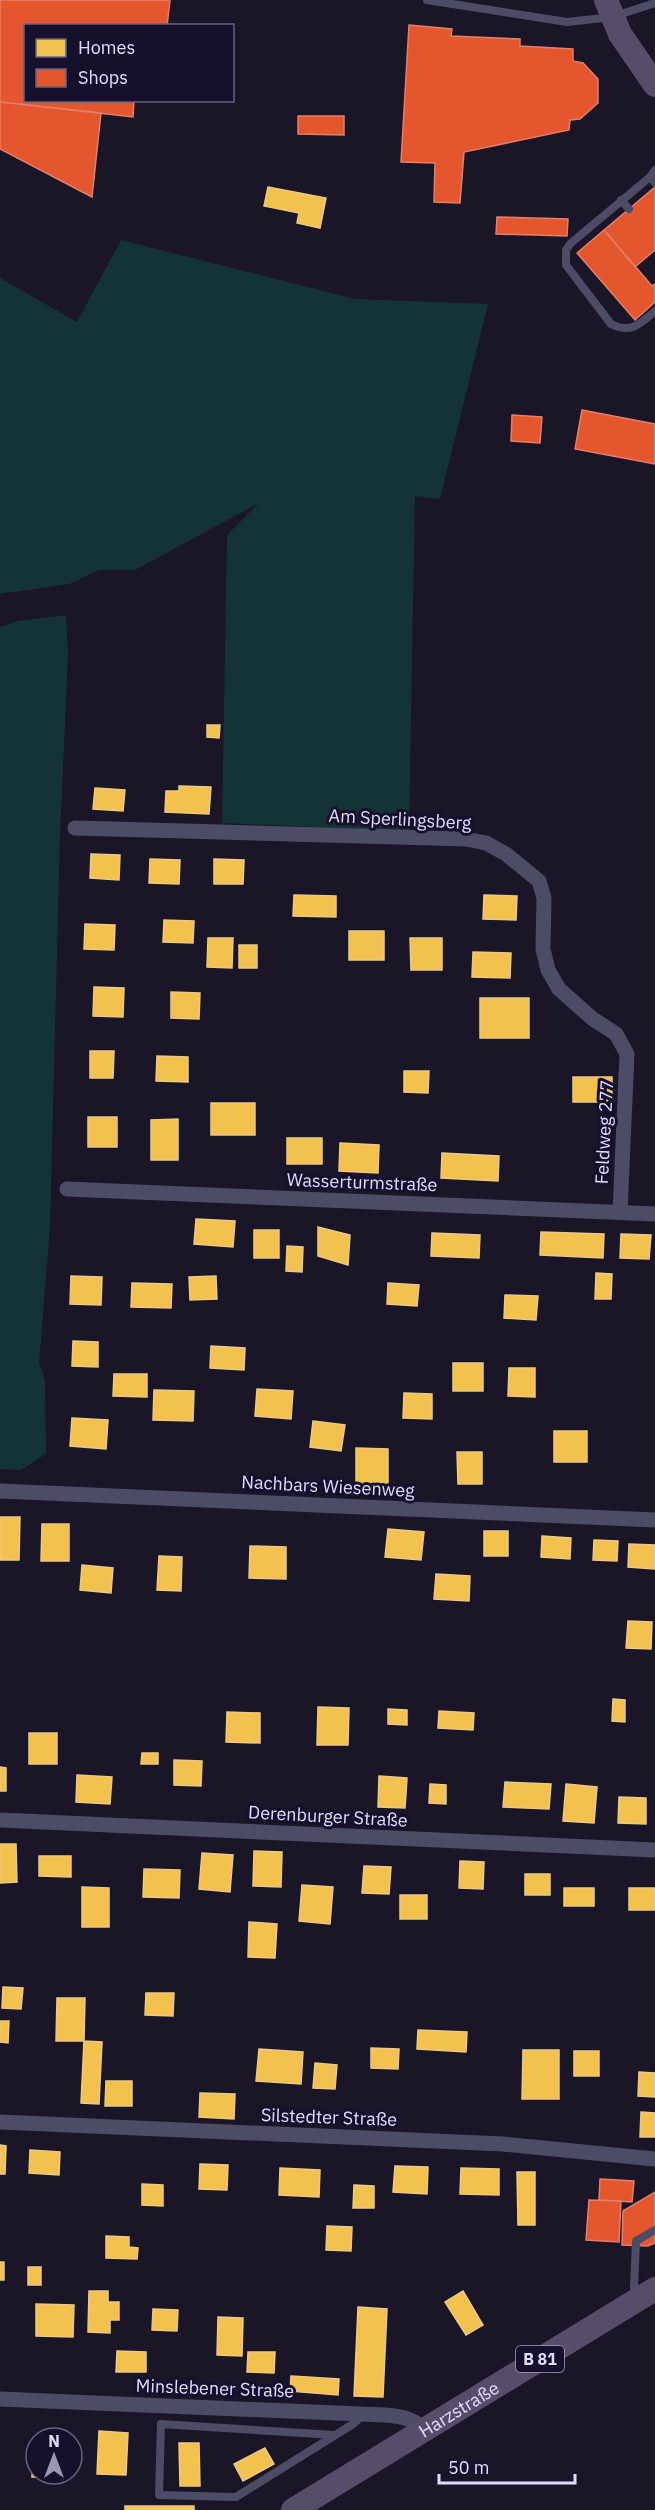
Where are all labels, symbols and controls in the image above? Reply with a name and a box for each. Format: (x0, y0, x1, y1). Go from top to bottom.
legend (24, 24, 234, 102)
text: Homes (78, 36, 135, 59)
text: Shops (78, 66, 128, 89)
street label: Am Sperlingsberg (328, 804, 472, 834)
street label: Feldweg 277 (590, 1079, 618, 1185)
street label: Wasserturmstraße (286, 1168, 438, 1196)
street label: Nachbars Wiesenweg (241, 1470, 416, 1502)
street label: Derenburger Straße (248, 1800, 409, 1832)
street label: Silstedter Straße (260, 2103, 398, 2131)
road number: B 81 (516, 2346, 564, 2372)
street label: Minslebener Straße (135, 2374, 295, 2402)
street label: Harzstraße (414, 2376, 503, 2442)
north arrow (24, 2426, 84, 2486)
text: N (48, 2431, 60, 2451)
scale bar (439, 2447, 576, 2485)
text: 50 m (448, 2456, 490, 2479)

